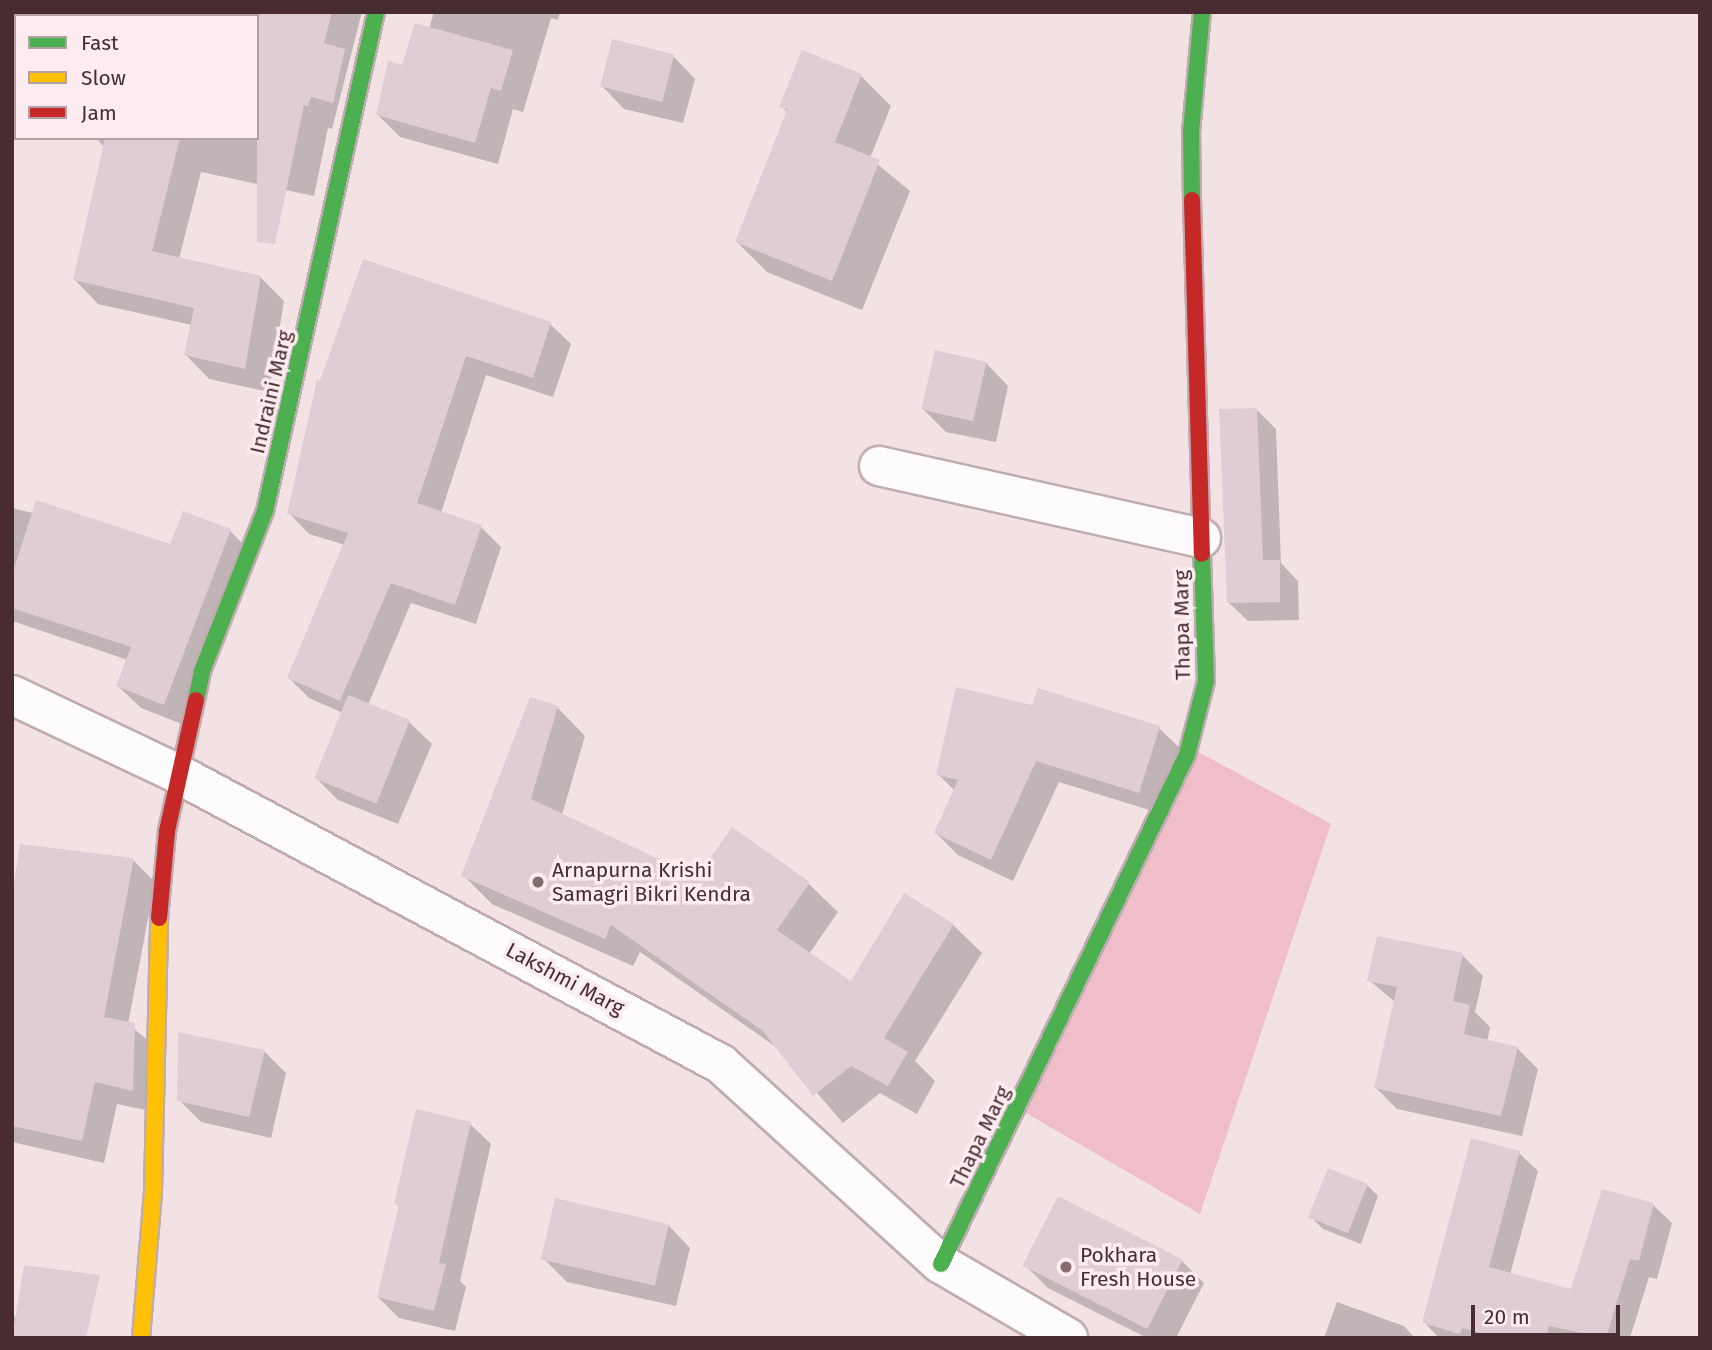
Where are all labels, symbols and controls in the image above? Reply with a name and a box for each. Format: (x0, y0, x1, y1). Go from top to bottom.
legend (14, 14, 259, 140)
text: Fast (81, 30, 119, 56)
text: Slow (81, 65, 126, 91)
text: Jam (81, 100, 117, 126)
street label: Indraini Marg (245, 328, 297, 456)
street label: Thapa Marg (1168, 570, 1196, 680)
place label: Arnapurna Krishi Samagri Bikri Kendra (552, 857, 751, 907)
marker: Arnapurna Krishi Samagri Bikri Kendra (530, 874, 546, 890)
street label: Lakshmi Marg (502, 937, 628, 1021)
street label: Thapa Marg (944, 1082, 1016, 1192)
place label: Pokhara Fresh House (1080, 1242, 1196, 1292)
marker: Pokhara Fresh House (1058, 1259, 1074, 1275)
scale bar (1474, 1290, 1623, 1334)
text: 20 m (1484, 1304, 1530, 1330)

